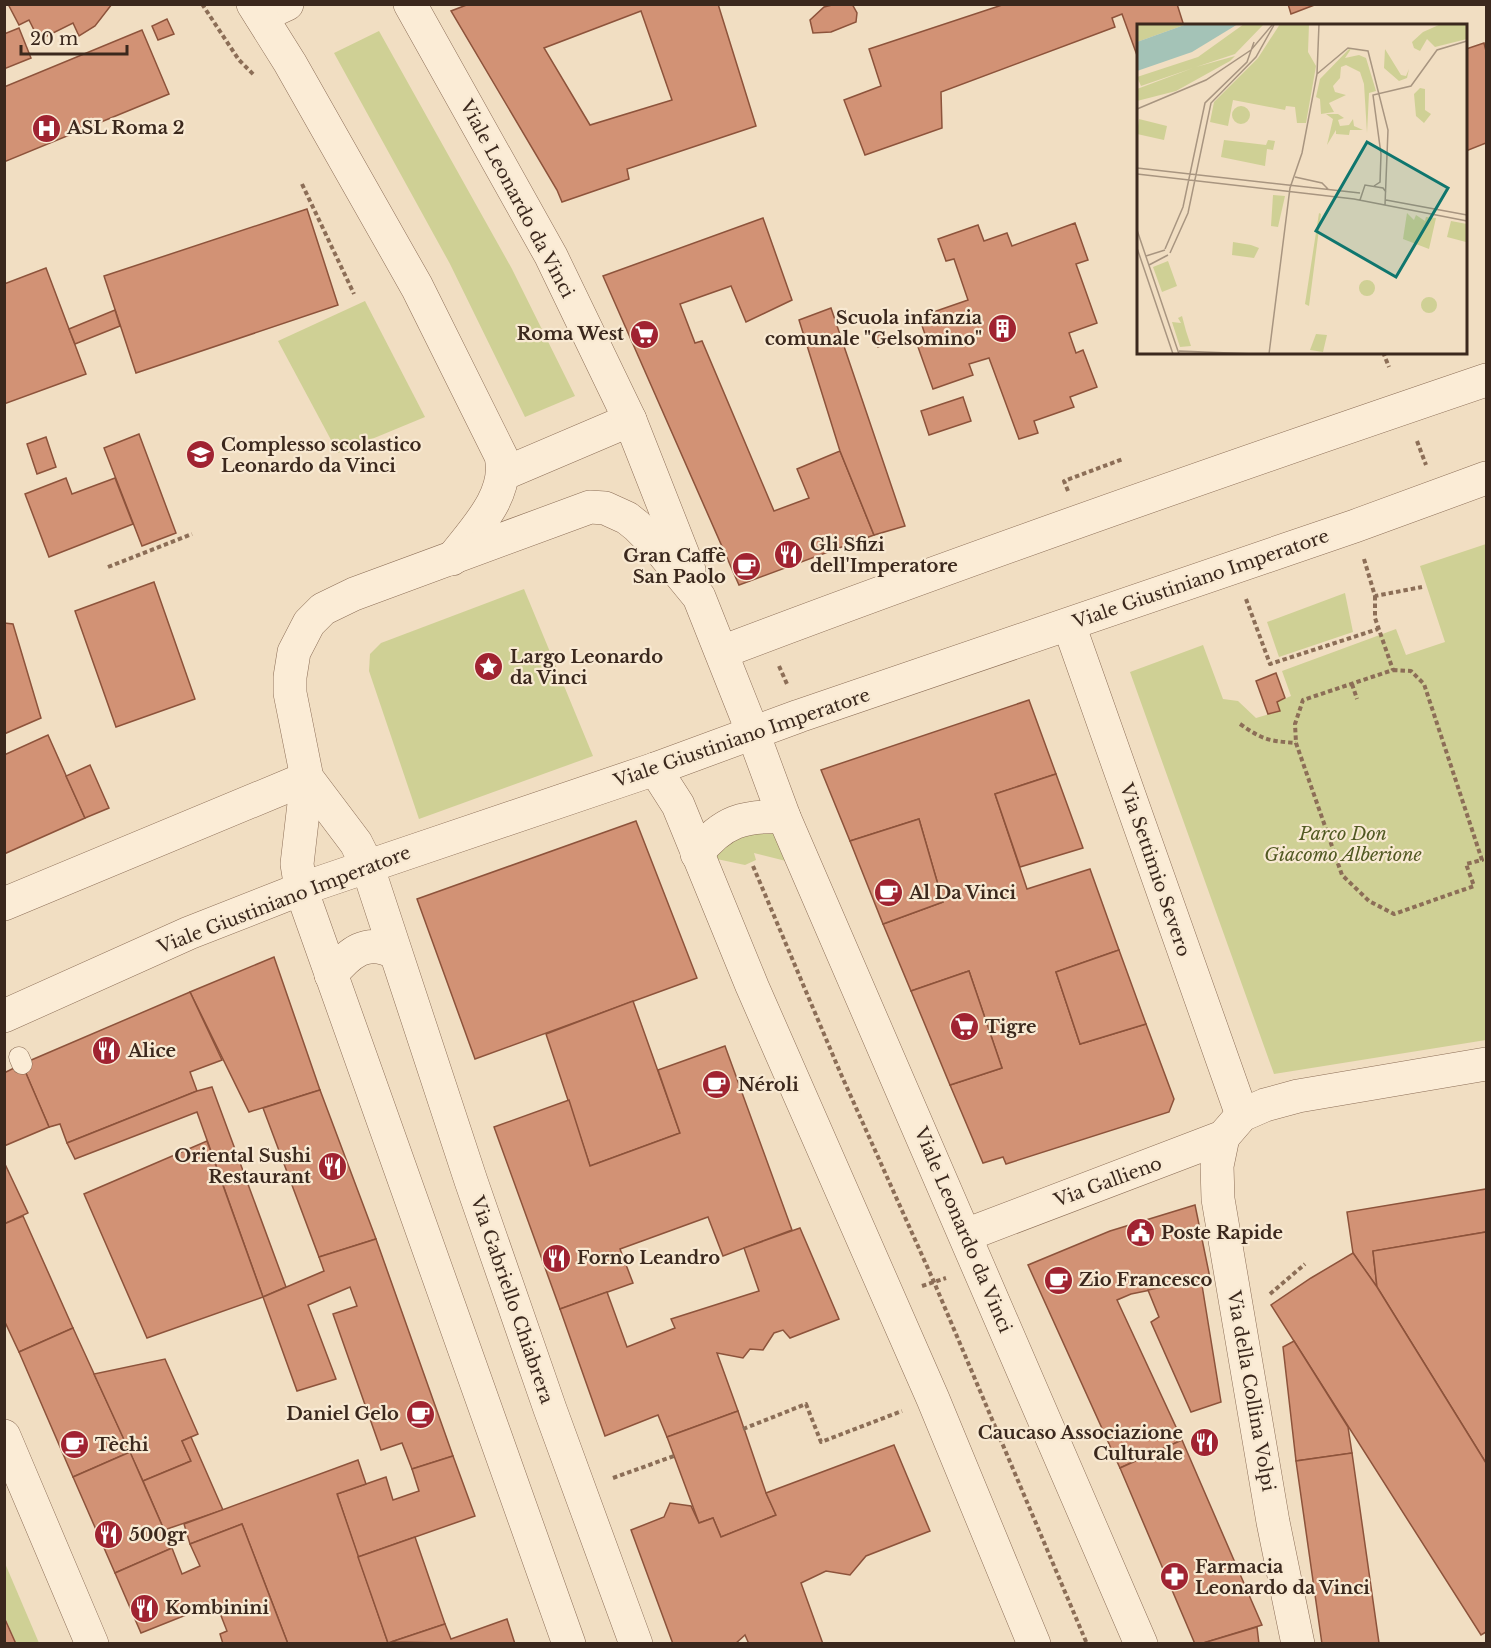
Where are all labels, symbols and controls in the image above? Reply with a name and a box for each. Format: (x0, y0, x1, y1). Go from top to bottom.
scale bar (21, 18, 128, 56)
inset map (1137, 24, 1467, 354)
text: 20 m (30, 28, 78, 50)
street label: Viale Leonardo da Vinci (455, 95, 579, 302)
hospital icon: ASL Roma 2 (30, 112, 62, 144)
place label: ASL Roma 2 (66, 117, 185, 139)
place label: Scuola infanzia comunale "Gelsomino" (765, 307, 983, 350)
building icon: Scuola infanzia comunale "Gelsomino" (987, 312, 1019, 344)
supermarket icon: Roma West (629, 318, 661, 350)
place label: Roma West (517, 323, 624, 345)
place label: Complesso scolastico Leonardo da Vinci (221, 434, 422, 477)
school or university icon: Complesso scolastico Leonardo da Vinci (184, 439, 216, 471)
street label: Viale Giustiniano Imperatore (1069, 525, 1332, 634)
place label: Gli Sfizi dell'Imperatore (810, 534, 958, 577)
restaurant icon: Gli Sfizi dell'Imperatore (773, 539, 805, 571)
place label: Gran Caffè San Paolo (623, 545, 726, 588)
cafe icon: Gran Caffè San Paolo (731, 550, 763, 582)
place label: Largo Leonardo da Vinci (510, 646, 663, 689)
place icon: Largo Leonardo da Vinci (473, 651, 505, 683)
street label: Viale Giustiniano Imperatore (610, 684, 873, 793)
street label: Via Settimio Severo (1115, 780, 1195, 960)
park label: Parco Don Giacomo Alberione (1264, 823, 1422, 866)
street label: Viale Giustiniano Imperatore (153, 841, 414, 959)
cafe icon: Al Da Vinci (872, 877, 904, 909)
place label: Al Da Vinci (908, 882, 1017, 904)
supermarket icon: Tigre (948, 1011, 980, 1043)
place label: Tigre (985, 1016, 1037, 1038)
restaurant icon: Alice (91, 1035, 123, 1067)
place label: Alice (127, 1040, 176, 1062)
cafe icon: Néroli (701, 1069, 733, 1101)
place label: Néroli (738, 1074, 799, 1096)
street label: Viale Leonardo da Vinci (909, 1123, 1016, 1336)
place label: Oriental Sushi Restaurant (174, 1145, 312, 1188)
restaurant icon: Oriental Sushi Restaurant (316, 1150, 348, 1182)
street label: Via Gallieno (1050, 1152, 1165, 1212)
street label: Via Gabriello Chiabrera (466, 1192, 558, 1407)
public building icon: Poste Rapide (1124, 1217, 1156, 1249)
place label: Poste Rapide (1161, 1222, 1283, 1244)
restaurant icon: Forno Leandro (540, 1242, 572, 1274)
place label: Forno Leandro (577, 1247, 720, 1269)
cafe icon: Zio Francesco (1042, 1264, 1074, 1296)
place label: Zio Francesco (1079, 1269, 1213, 1291)
street label: Via della Collina Volpi (1222, 1288, 1279, 1493)
cafe icon: Daniel Gelo (404, 1398, 436, 1430)
place label: Daniel Gelo (286, 1403, 399, 1425)
place label: Caucaso Associazione Culturale (978, 1422, 1183, 1465)
restaurant icon: Caucaso Associazione Culturale (1188, 1427, 1220, 1459)
cafe icon: Tèchi (58, 1429, 90, 1461)
place label: Tèchi (95, 1434, 149, 1456)
restaurant icon: 500gr (92, 1519, 124, 1551)
place label: 500gr (129, 1524, 187, 1546)
place label: Farmacia Leonardo da Vinci (1195, 1556, 1370, 1599)
pharmacy icon: Farmacia Leonardo da Vinci (1158, 1561, 1190, 1593)
restaurant icon: Kombinini (128, 1592, 160, 1624)
place label: Kombinini (165, 1597, 269, 1619)

